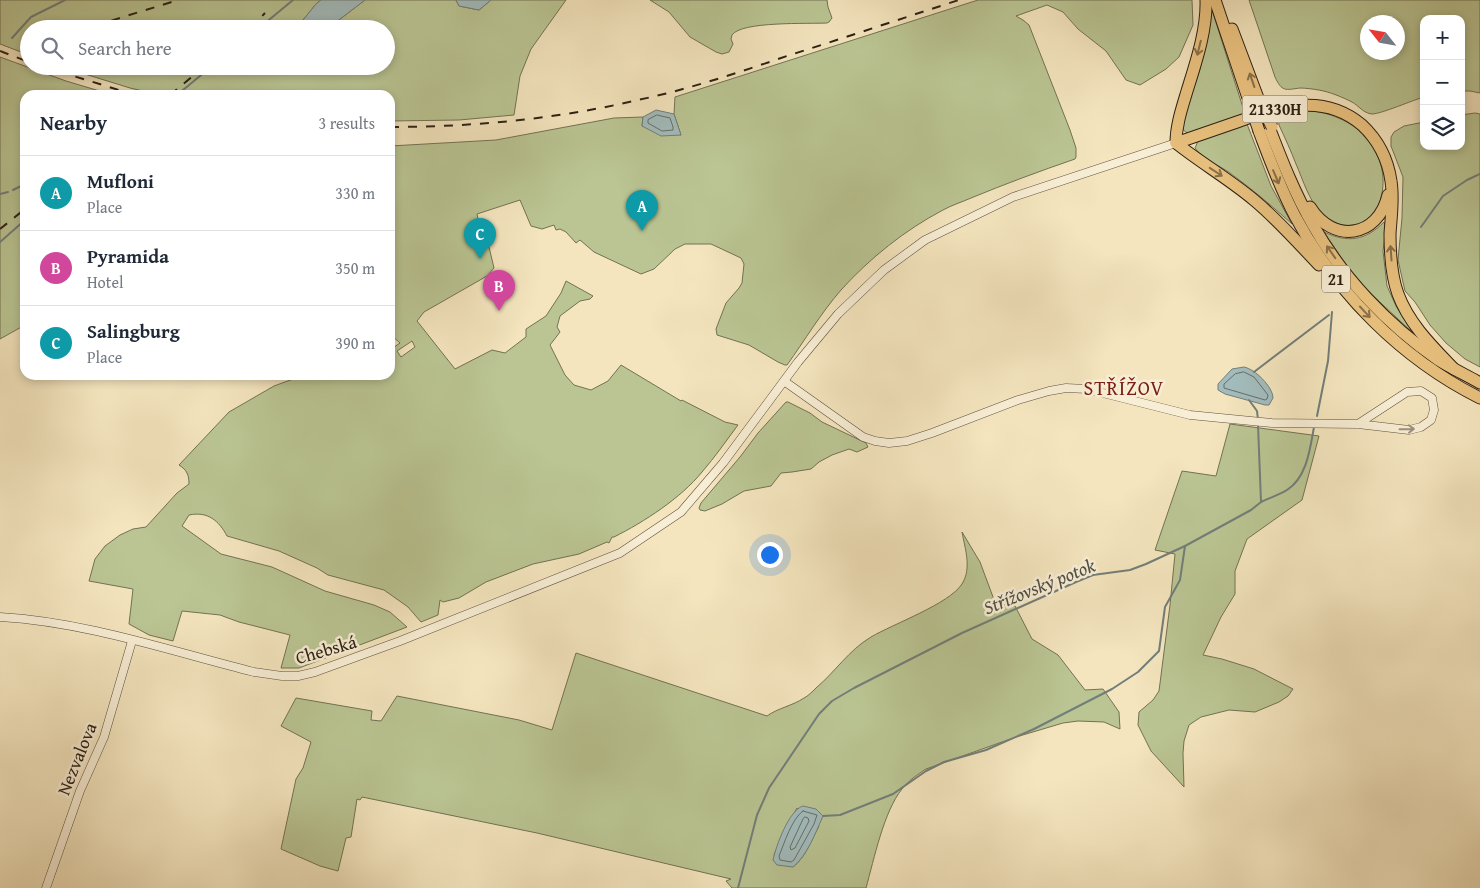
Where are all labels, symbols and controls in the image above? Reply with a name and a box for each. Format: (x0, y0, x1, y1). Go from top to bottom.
north arrow (1360, 15, 1405, 60)
map controls (1420, 15, 1465, 150)
button: + (1420, 15, 1465, 60)
search box (20, 20, 395, 75)
icon: search (38, 34, 66, 62)
text: Search here (78, 34, 172, 62)
one-way arrow (1194, 40, 1203, 56)
button: − (1420, 60, 1465, 105)
one-way arrow (1247, 73, 1256, 88)
road number: 21330H (1242, 96, 1308, 122)
button: layers (1420, 105, 1465, 150)
text: Nearby (40, 107, 107, 138)
text: 3 results (318, 111, 375, 135)
text: Mufloni (87, 167, 154, 195)
one-way arrow (1208, 167, 1222, 177)
one-way arrow (1272, 169, 1282, 184)
text: A (51, 181, 61, 205)
text: 330 m (335, 181, 375, 205)
pin: A (626, 190, 658, 231)
text: Place (87, 195, 122, 219)
pin: C (464, 218, 496, 259)
text: Pyramida (87, 242, 169, 270)
one-way arrow (1386, 245, 1396, 261)
one-way arrow (1326, 246, 1336, 260)
text: B (51, 256, 61, 280)
text: 350 m (335, 256, 375, 280)
road number: 21 (1322, 266, 1350, 292)
text: Hotel (87, 270, 123, 294)
pin: B (483, 270, 515, 311)
one-way arrow (1359, 305, 1371, 318)
text: Salingburg (87, 317, 180, 345)
text: C (51, 331, 61, 355)
text: 390 m (335, 331, 375, 355)
text: Place (87, 345, 122, 369)
district label: STŘÍŽOV (1084, 373, 1164, 402)
one-way arrow (1398, 424, 1414, 433)
your location (757, 542, 783, 568)
water label: Střížovský potok (979, 551, 1099, 621)
street label: Chebská (292, 628, 360, 671)
street label: Nezvalova (50, 718, 104, 799)

